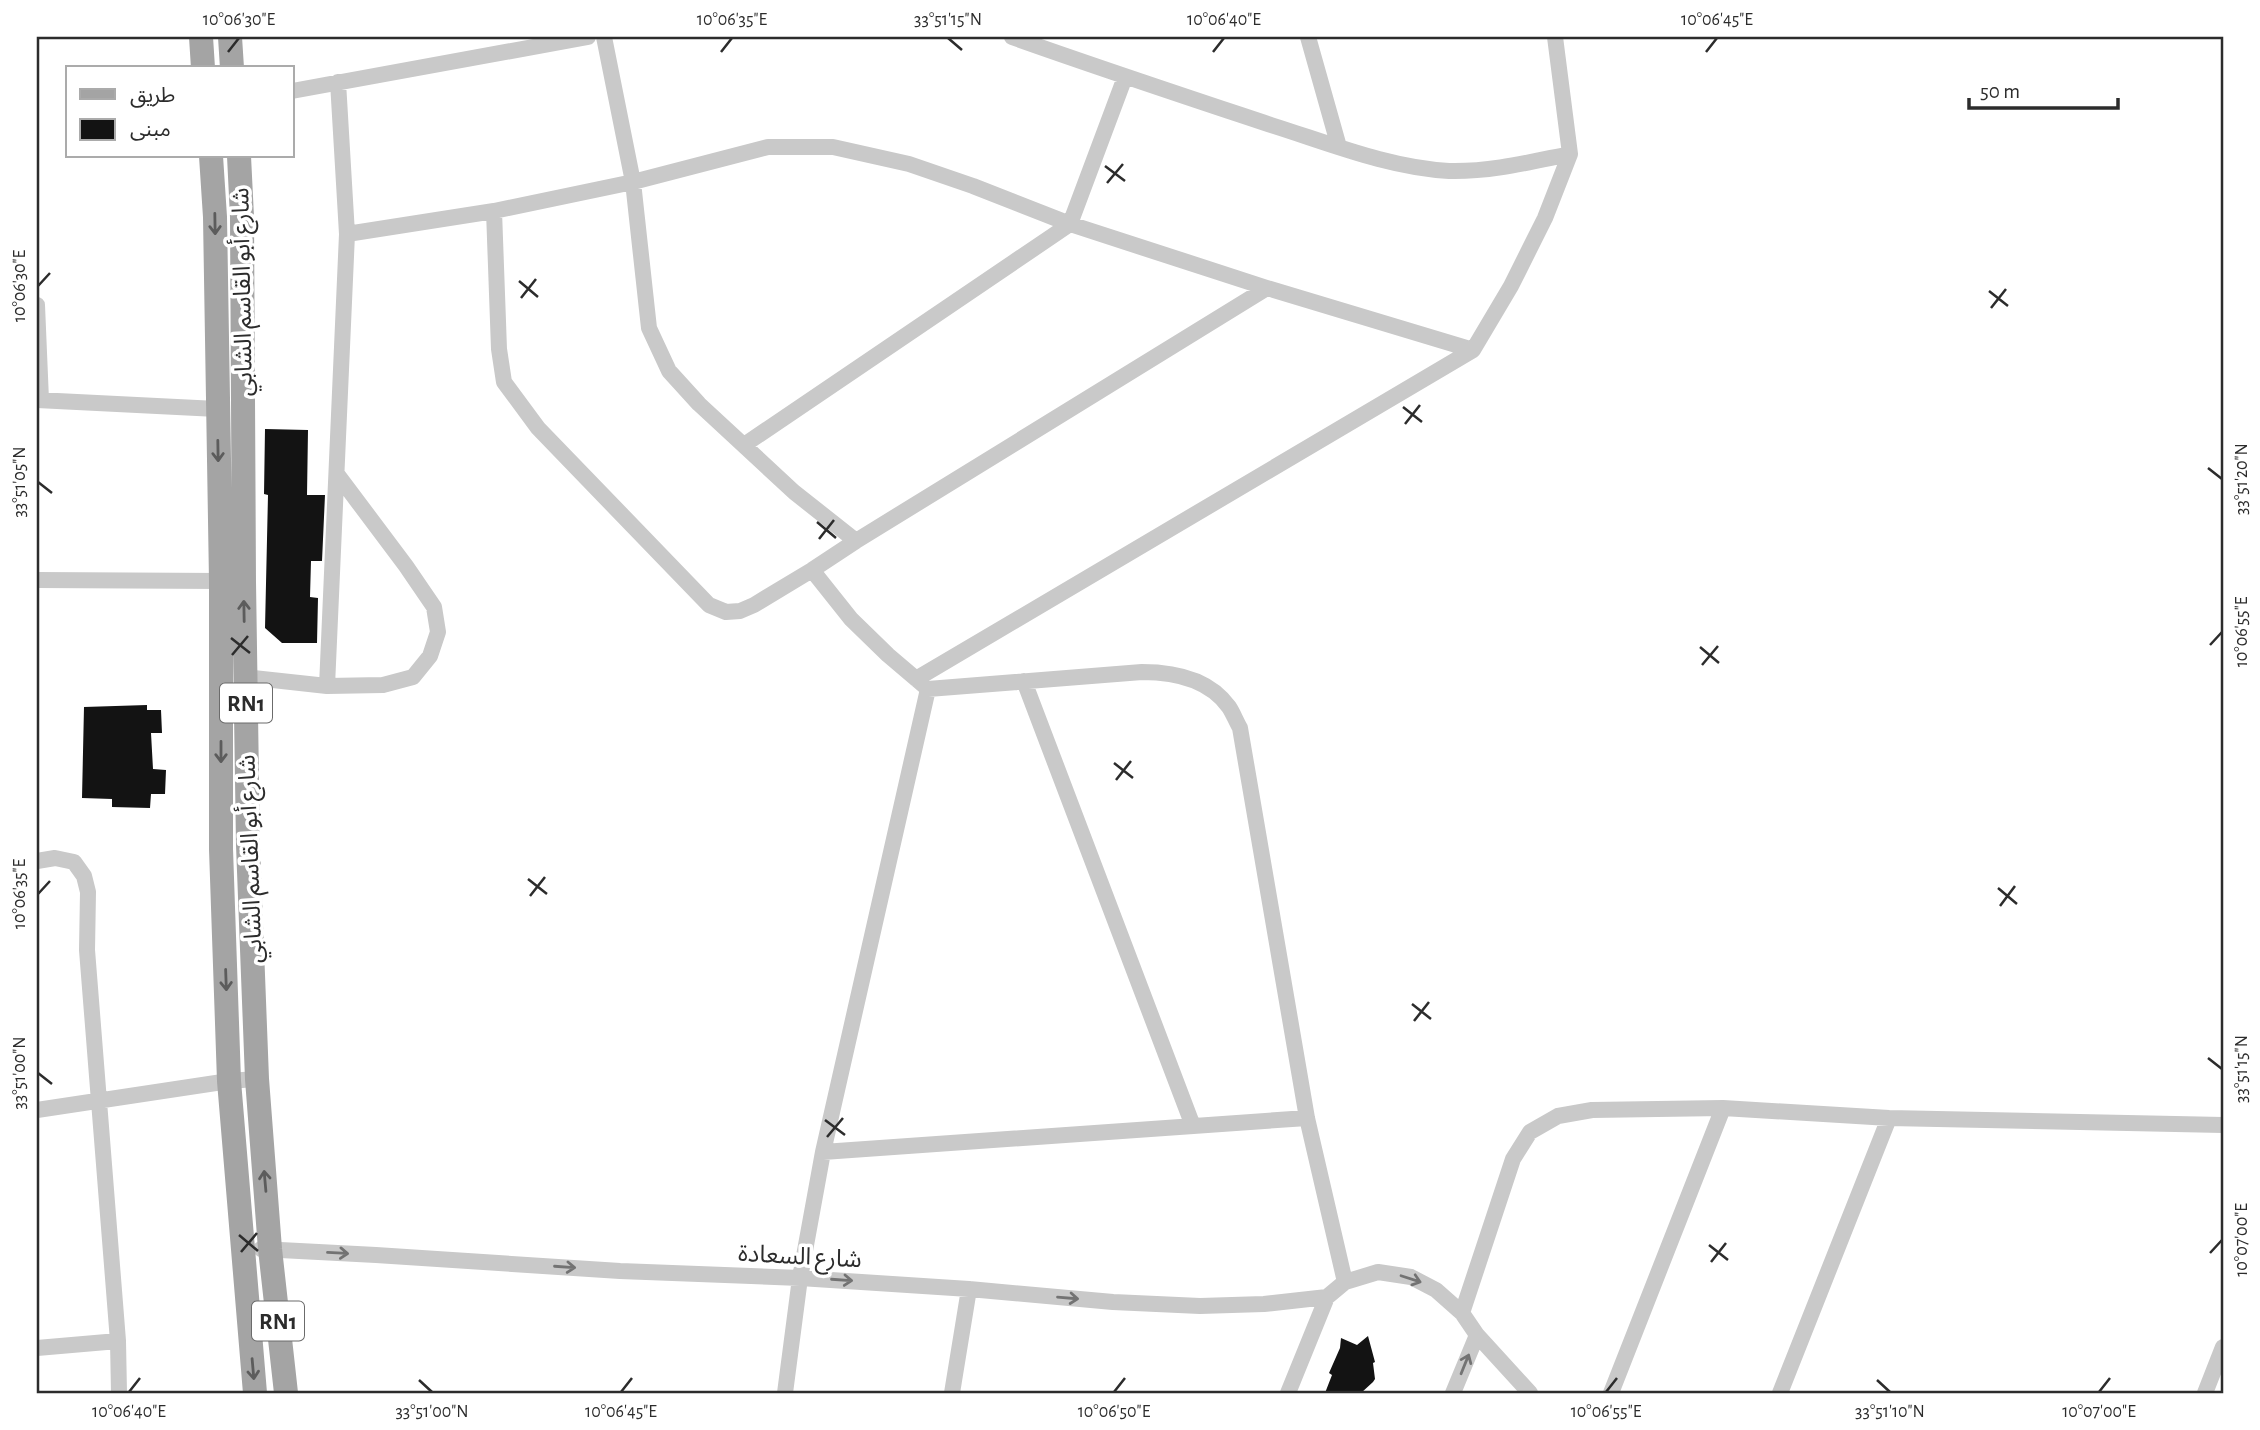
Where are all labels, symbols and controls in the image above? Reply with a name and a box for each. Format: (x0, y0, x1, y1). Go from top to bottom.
text: 10°06'30"E (203, 11, 276, 29)
text: 10°06'35"E (697, 11, 768, 29)
text: 33°51'15"N (914, 11, 982, 29)
text: 10°06'40"E (1187, 11, 1261, 29)
text: 10°06'45"E (1681, 11, 1753, 29)
legend (66, 66, 294, 158)
scale bar (1969, 66, 2118, 110)
text: 50 m (1980, 81, 2020, 102)
text: طريق (130, 85, 175, 108)
text: مبنى (130, 119, 171, 141)
street label: شارع أبو القاسم الشابي (224, 187, 262, 397)
one-way arrow (208, 212, 222, 235)
text: 10°06'30"E (11, 249, 29, 322)
one-way arrow (211, 440, 225, 463)
text: 33°51'20"N (2233, 443, 2251, 515)
text: 33°51'05"N (11, 446, 29, 518)
text: 10°06'55"E (2233, 596, 2251, 667)
one-way arrow (238, 600, 251, 623)
road number: RN1 (220, 684, 272, 722)
one-way arrow (214, 741, 228, 764)
street label: شارع أبو القاسم الشابي (230, 754, 272, 964)
text: 10°06'35"E (11, 858, 29, 929)
one-way arrow (219, 968, 232, 991)
text: 33°51'15"N (2233, 1035, 2251, 1103)
text: 33°51'00"N (11, 1036, 29, 1110)
one-way arrow (258, 1170, 271, 1193)
text: 10°07'00"E (2233, 1203, 2251, 1277)
street label: شارع السعادة (737, 1242, 862, 1276)
one-way arrow (327, 1246, 350, 1259)
one-way arrow (554, 1261, 577, 1274)
one-way arrow (830, 1274, 853, 1287)
one-way arrow (1399, 1274, 1421, 1286)
one-way arrow (1057, 1292, 1079, 1305)
road number: RN1 (252, 1302, 304, 1340)
one-way arrow (1459, 1354, 1472, 1376)
one-way arrow (247, 1357, 260, 1380)
text: 10°06'40"E (92, 1403, 166, 1421)
text: 33°51'00"N (395, 1403, 469, 1421)
text: 10°06'45"E (585, 1403, 657, 1421)
text: 10°06'50"E (1078, 1403, 1151, 1421)
text: 10°06'55"E (1571, 1403, 1642, 1421)
text: 33°51'10"N (1855, 1403, 1925, 1421)
text: 10°07'00"E (2062, 1403, 2136, 1421)

